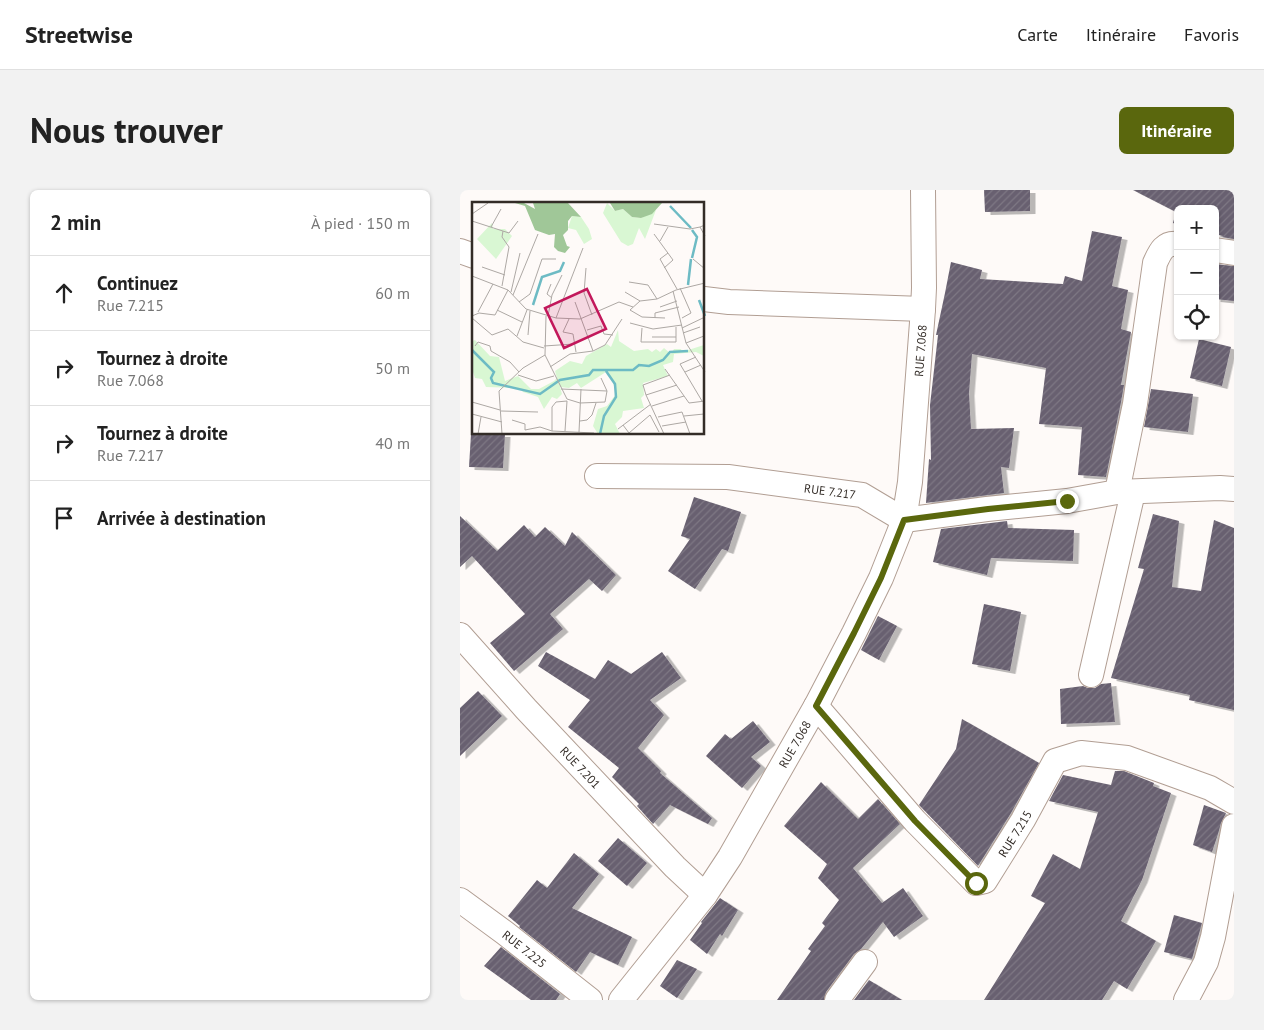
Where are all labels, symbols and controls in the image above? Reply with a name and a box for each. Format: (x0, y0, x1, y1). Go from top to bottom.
text: Streetwise (25, 19, 133, 50)
text: Carte (1017, 23, 1058, 46)
text: Itinéraire (1086, 23, 1156, 46)
text: Favoris (1184, 23, 1239, 46)
text: Nous trouver (30, 107, 223, 153)
button: Itinéraire (1119, 107, 1234, 154)
inset map (472, 202, 705, 435)
map controls (1174, 205, 1219, 340)
button: + (1174, 205, 1219, 250)
text: 2 min (50, 209, 101, 236)
text: À pied · 150 m (311, 213, 410, 233)
button: − (1174, 250, 1219, 295)
text: Continuez (97, 271, 178, 295)
icon: ahead (50, 279, 78, 307)
text: 60 m (375, 283, 410, 303)
text: Rue 7.215 (97, 295, 164, 315)
button: locate (1174, 295, 1219, 340)
street label: RUE 7.068 (910, 324, 929, 377)
text: Tournez à droite (97, 346, 228, 370)
icon: right (50, 354, 78, 382)
text: 50 m (375, 358, 410, 378)
text: Rue 7.068 (97, 370, 164, 390)
text: Tournez à droite (97, 421, 228, 445)
icon: right (50, 429, 78, 457)
text: 40 m (375, 433, 410, 453)
text: Rue 7.217 (97, 445, 164, 465)
street label: RUE 7.217 (803, 480, 857, 502)
route end (1056, 490, 1079, 513)
icon: arrive (50, 504, 78, 532)
text: Arrivée à destination (97, 506, 266, 530)
street label: RUE 7.068 (775, 718, 814, 770)
street label: RUE 7.201 (557, 743, 604, 791)
street label: RUE 7.215 (995, 807, 1034, 859)
route start (965, 872, 988, 895)
street label: RUE 7.225 (500, 927, 550, 971)

